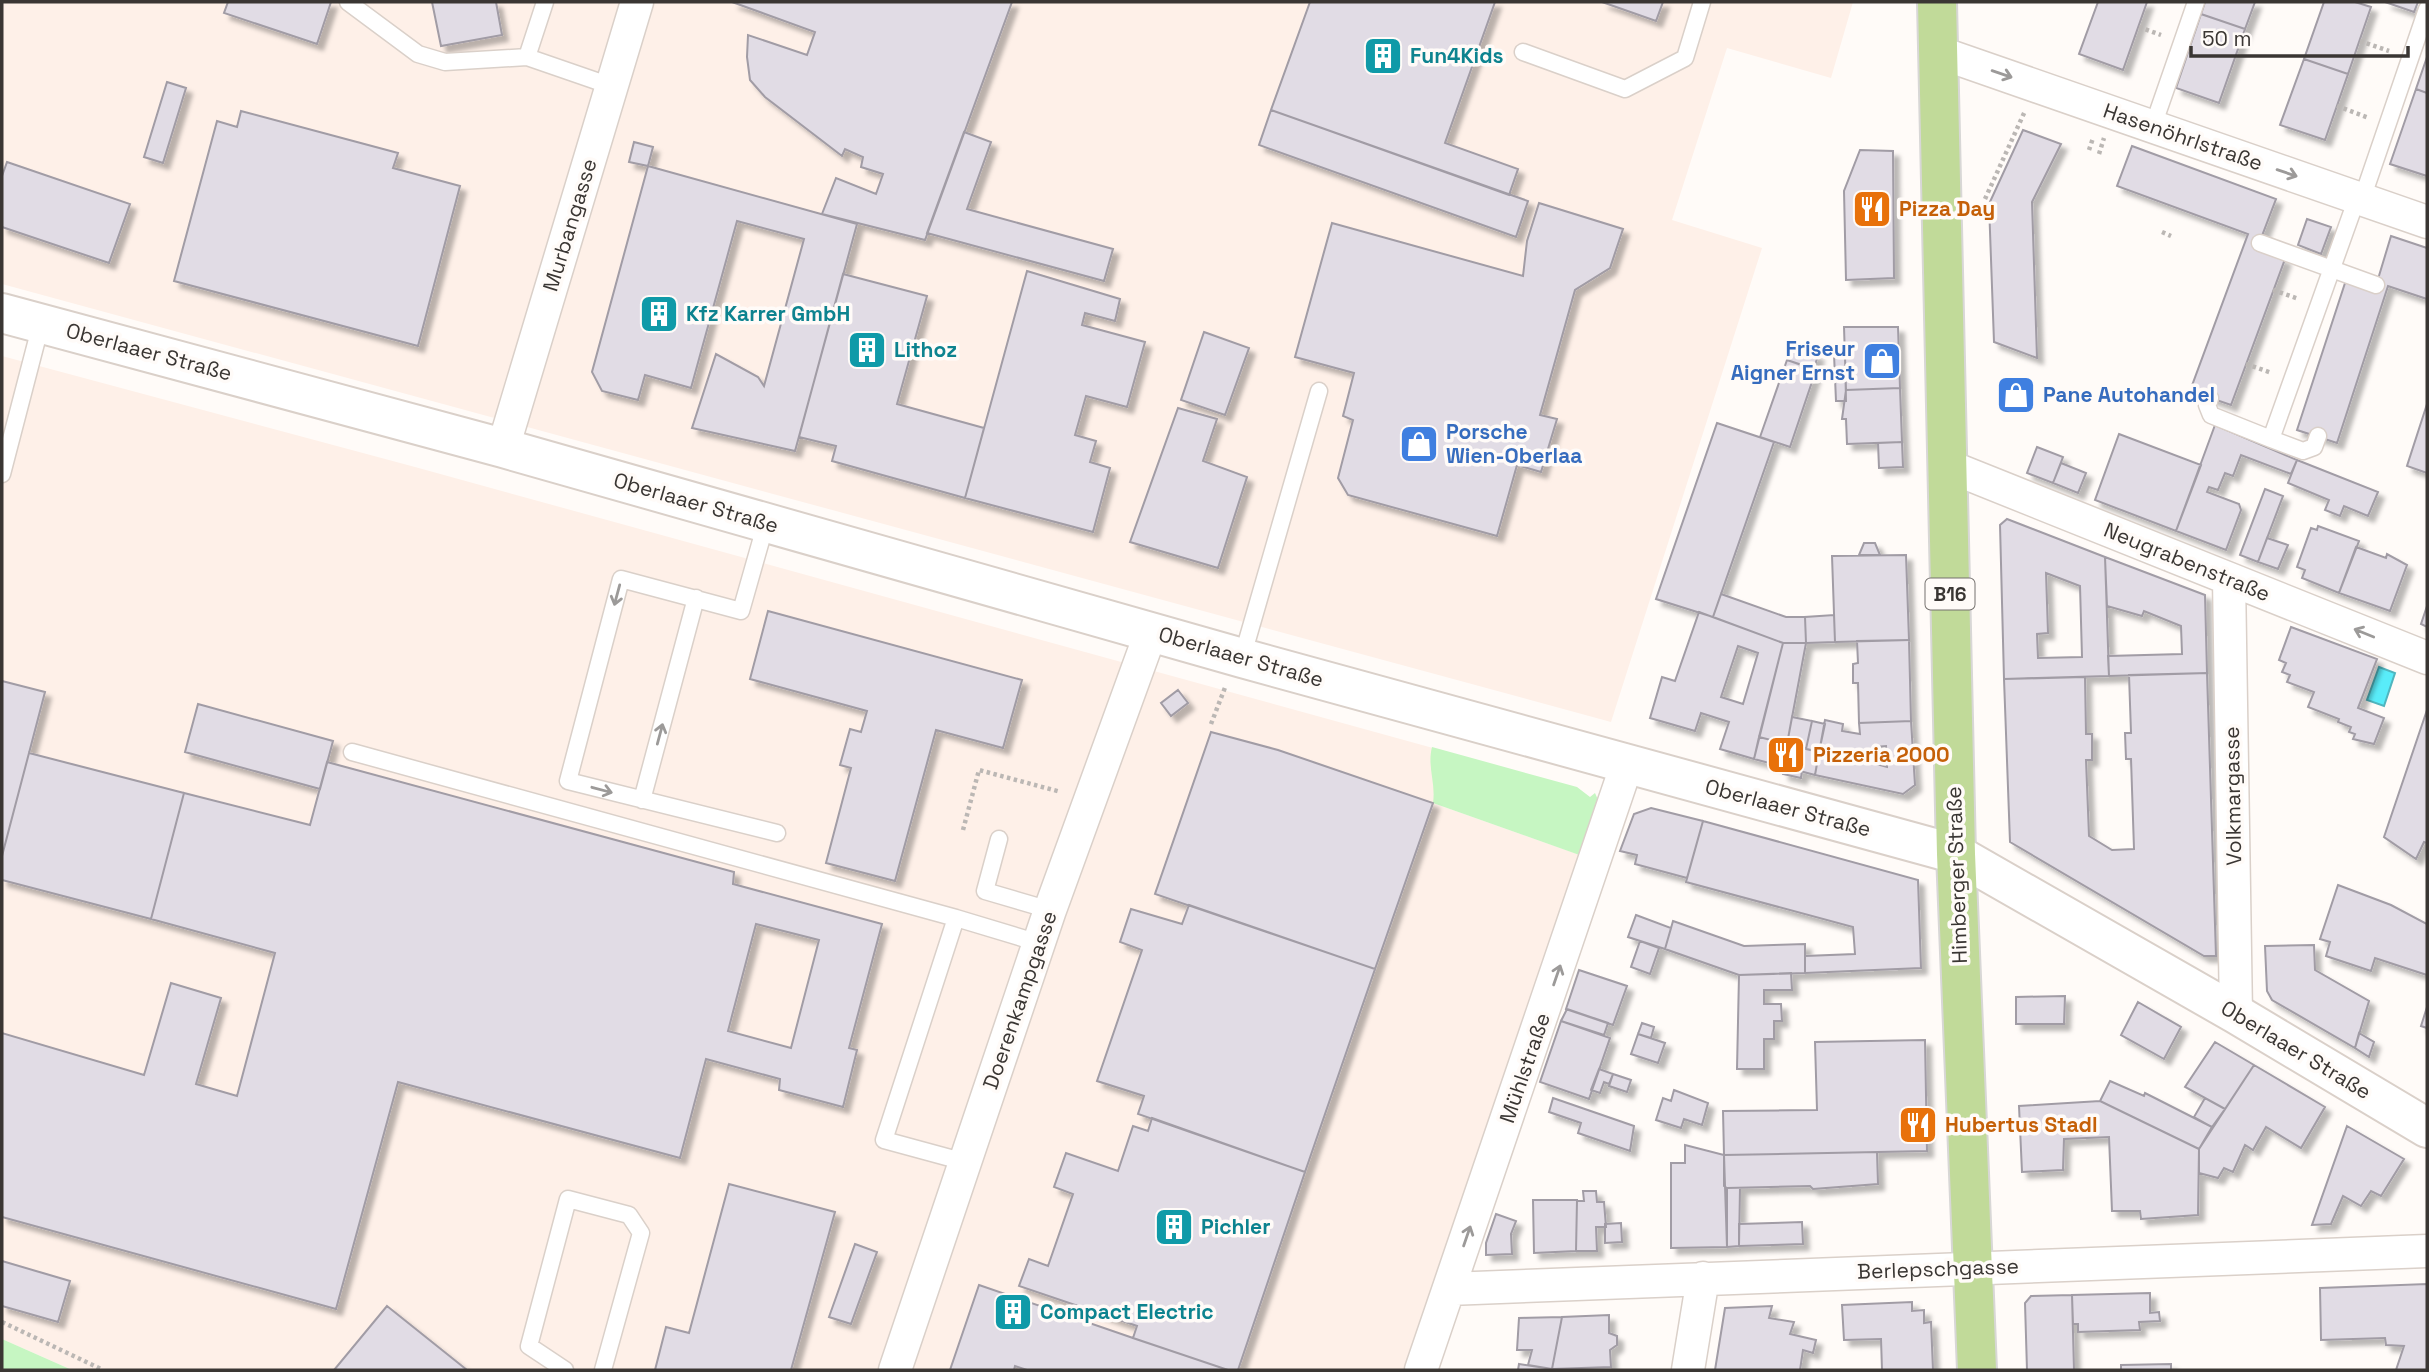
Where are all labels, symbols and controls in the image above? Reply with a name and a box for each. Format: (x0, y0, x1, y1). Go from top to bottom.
scale bar (2191, 14, 2408, 58)
text: 50 m (2202, 25, 2252, 52)
building icon: Fun4Kids (1362, 35, 1404, 77)
place label: Fun4Kids (1410, 42, 1504, 69)
one-way arrow (1991, 69, 2013, 81)
street label: Hasenöhrlstraße (2100, 97, 2266, 176)
street label: Murbangasse (537, 155, 603, 295)
one-way arrow (2275, 168, 2297, 180)
restaurant icon: Pizza Day (1851, 188, 1893, 230)
place label: Pizza Day (1899, 195, 1995, 222)
building icon: Kfz Karrer GmbH (638, 293, 680, 335)
place label: Kfz Karrer GmbH (686, 300, 850, 327)
street label: Oberlaaer Straße (63, 316, 235, 387)
building icon: Lithoz (846, 329, 888, 371)
place label: Friseur Aigner Ernst (1731, 335, 1855, 386)
place label: Lithoz (894, 336, 957, 363)
shop icon: Friseur Aigner Ernst (1861, 340, 1903, 382)
shop icon: Pane Autohandel (1995, 374, 2037, 416)
place label: Pane Autohandel (2043, 381, 2215, 408)
place label: Porsche Wien-Oberlaa (1446, 418, 1582, 469)
shop icon: Porsche Wien-Oberlaa (1398, 423, 1440, 465)
street label: Oberlaaer Straße (610, 466, 782, 539)
street label: Neugrabenstraße (2100, 516, 2274, 607)
road number: B16 (1926, 579, 1974, 610)
one-way arrow (610, 583, 623, 605)
street label: Oberlaaer Straße (1155, 620, 1327, 693)
one-way arrow (2354, 625, 2375, 638)
one-way arrow (654, 723, 667, 746)
street label: Volkmargasse (2218, 726, 2247, 866)
restaurant icon: Pizzeria 2000 (1765, 734, 1807, 776)
place label: Pizzeria 2000 (1813, 741, 1950, 768)
street label: Oberlaaer Straße (1702, 772, 1874, 843)
one-way arrow (590, 784, 613, 797)
street label: Himberger Straße (1940, 786, 1973, 964)
street label: Doerenkampgasse (976, 907, 1063, 1093)
one-way arrow (1552, 964, 1564, 986)
street label: Oberlaaer Straße (2216, 994, 2376, 1105)
street label: Mühlstraße (1493, 1009, 1556, 1126)
restaurant icon: Hubertus Stadl (1897, 1104, 1939, 1146)
place label: Hubertus Stadl (1945, 1111, 2098, 1138)
building icon: Pichler (1153, 1206, 1195, 1248)
place label: Pichler (1201, 1213, 1271, 1240)
one-way arrow (1462, 1226, 1474, 1248)
street label: Berlepschgasse (1857, 1252, 2019, 1285)
building icon: Compact Electric (992, 1291, 1034, 1333)
place label: Compact Electric (1040, 1298, 1214, 1325)

